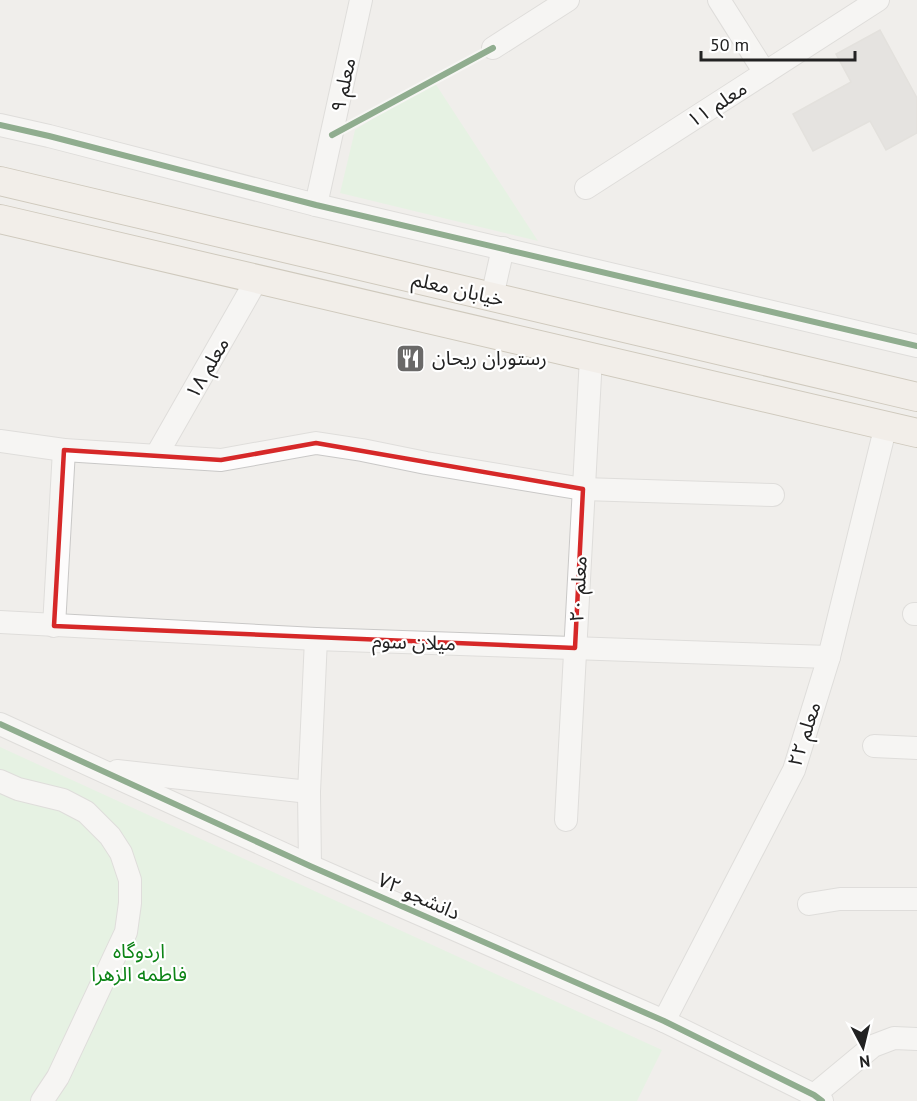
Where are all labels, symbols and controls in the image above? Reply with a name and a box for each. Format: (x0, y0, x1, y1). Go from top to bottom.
scale bar (701, 24, 856, 62)
text: 50 m (710, 33, 749, 56)
street label: معلم ۹ (325, 55, 363, 115)
street label: معلم ۱۱ (682, 75, 753, 135)
street label: خیابان معلم (409, 266, 506, 314)
street label: معلم ۱۸ (179, 333, 237, 404)
restaurant icon: رستوران ریحان (395, 342, 427, 374)
place label: رستوران ریحان (432, 345, 547, 371)
street label: معلم ۲۰ (563, 555, 595, 623)
street label: میلان سوم (372, 628, 456, 658)
street label: معلم ۲۲ (781, 698, 829, 770)
street label: دانشجو ۷۲ (374, 866, 464, 926)
park label: اردوگاه فاطمه الزهرا (91, 938, 187, 987)
north arrow (833, 1017, 893, 1077)
text: N (858, 1051, 871, 1072)

